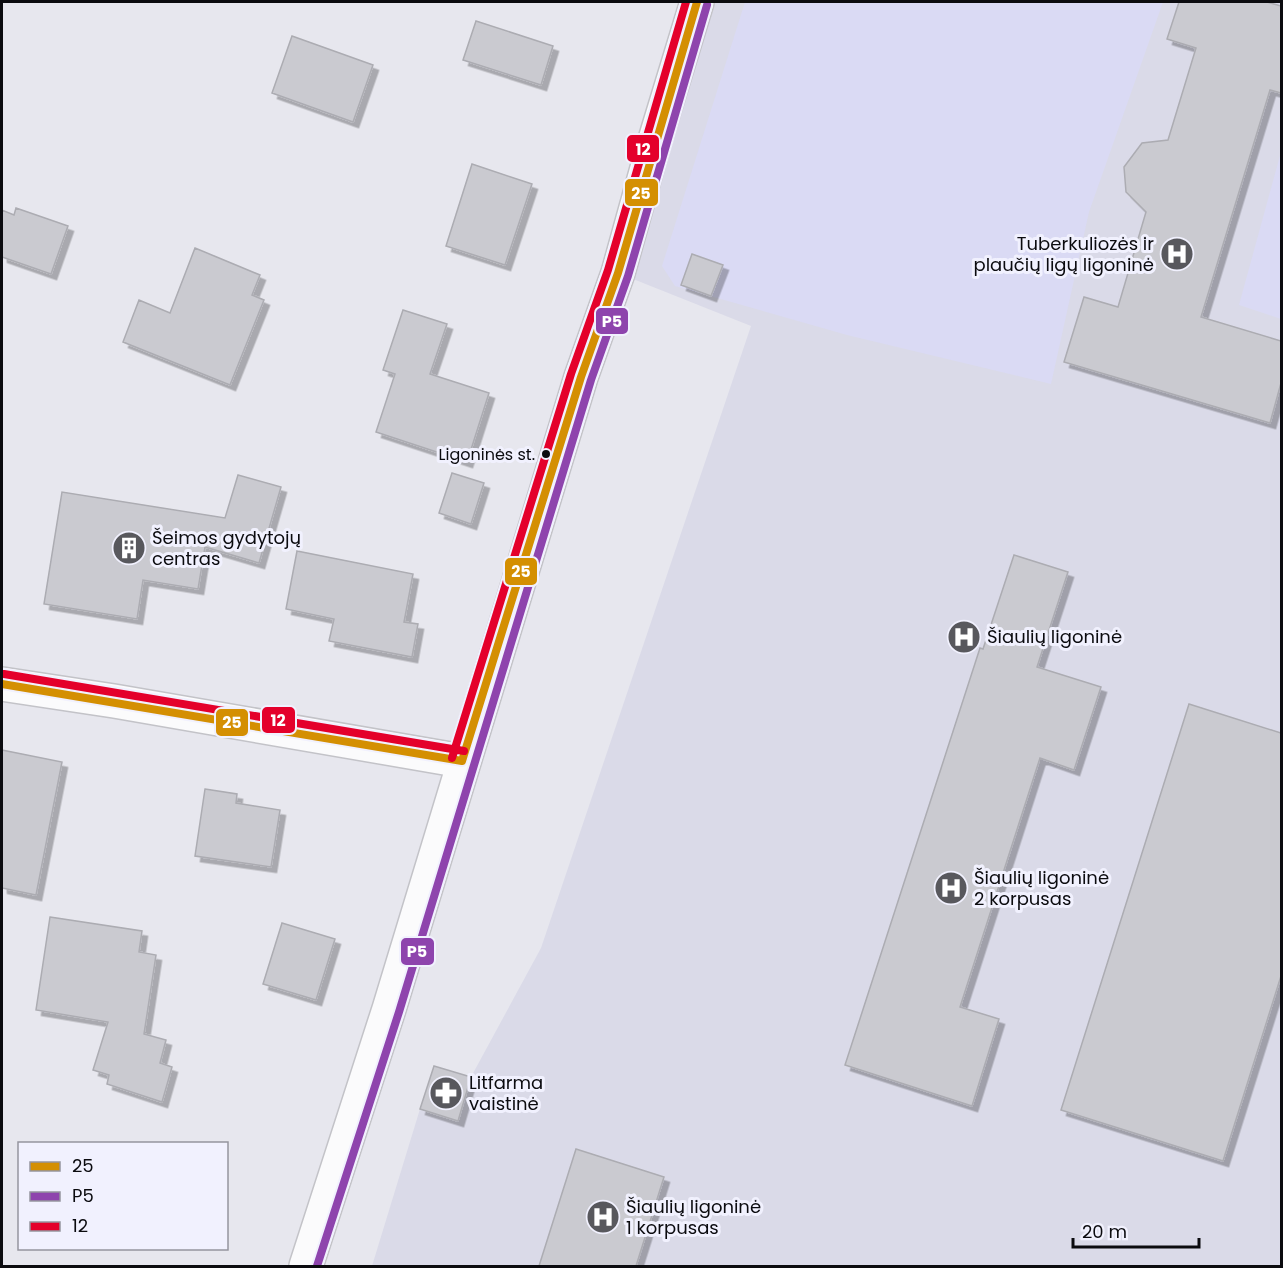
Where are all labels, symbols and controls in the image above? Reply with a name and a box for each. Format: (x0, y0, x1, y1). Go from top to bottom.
line badge: 12 (626, 134, 660, 163)
text: 12 (635, 138, 651, 161)
line badge: 25 (624, 178, 659, 207)
text: 25 (631, 182, 651, 205)
place label: Tuberkuliozės ir plaučių ligų ligoninė (974, 231, 1154, 277)
hospital icon: Tuberkuliozės ir plaučių ligų ligoninė (1159, 236, 1195, 272)
line badge: P5 (595, 307, 629, 335)
text: P5 (602, 310, 622, 333)
place label: Ligoninės st. (439, 443, 535, 466)
marker: Ligoninės st. (540, 448, 552, 460)
place label: Šeimos gydytojų centras (152, 525, 301, 571)
building icon: Šeimos gydytojų centras (111, 530, 147, 566)
line badge: 25 (504, 557, 538, 586)
text: 25 (511, 560, 531, 583)
hospital icon: Šiaulių ligoninė (946, 619, 982, 655)
place label: Šiaulių ligoninė (987, 624, 1122, 649)
line badge: 12 (261, 706, 296, 734)
line badge: 25 (215, 708, 249, 737)
text: 12 (270, 709, 286, 732)
text: 25 (222, 711, 242, 734)
place label: Šiaulių ligoninė 2 korpusas (974, 865, 1109, 911)
hospital icon: Šiaulių ligoninė 2 korpusas (933, 870, 969, 906)
line badge: P5 (400, 937, 435, 966)
text: P5 (407, 940, 427, 963)
place label: Litfarma vaistinė (469, 1070, 543, 1116)
pharmacy icon: Litfarma vaistinė (428, 1075, 464, 1111)
legend (18, 1142, 228, 1250)
text: 25 (72, 1153, 94, 1178)
text: P5 (72, 1183, 94, 1208)
place label: Šiaulių ligoninė 1 korpusas (626, 1194, 761, 1240)
hospital icon: Šiaulių ligoninė 1 korpusas (585, 1199, 621, 1235)
scale bar (1073, 1211, 1199, 1249)
text: 12 (72, 1213, 88, 1238)
text: 20 m (1082, 1219, 1127, 1244)

